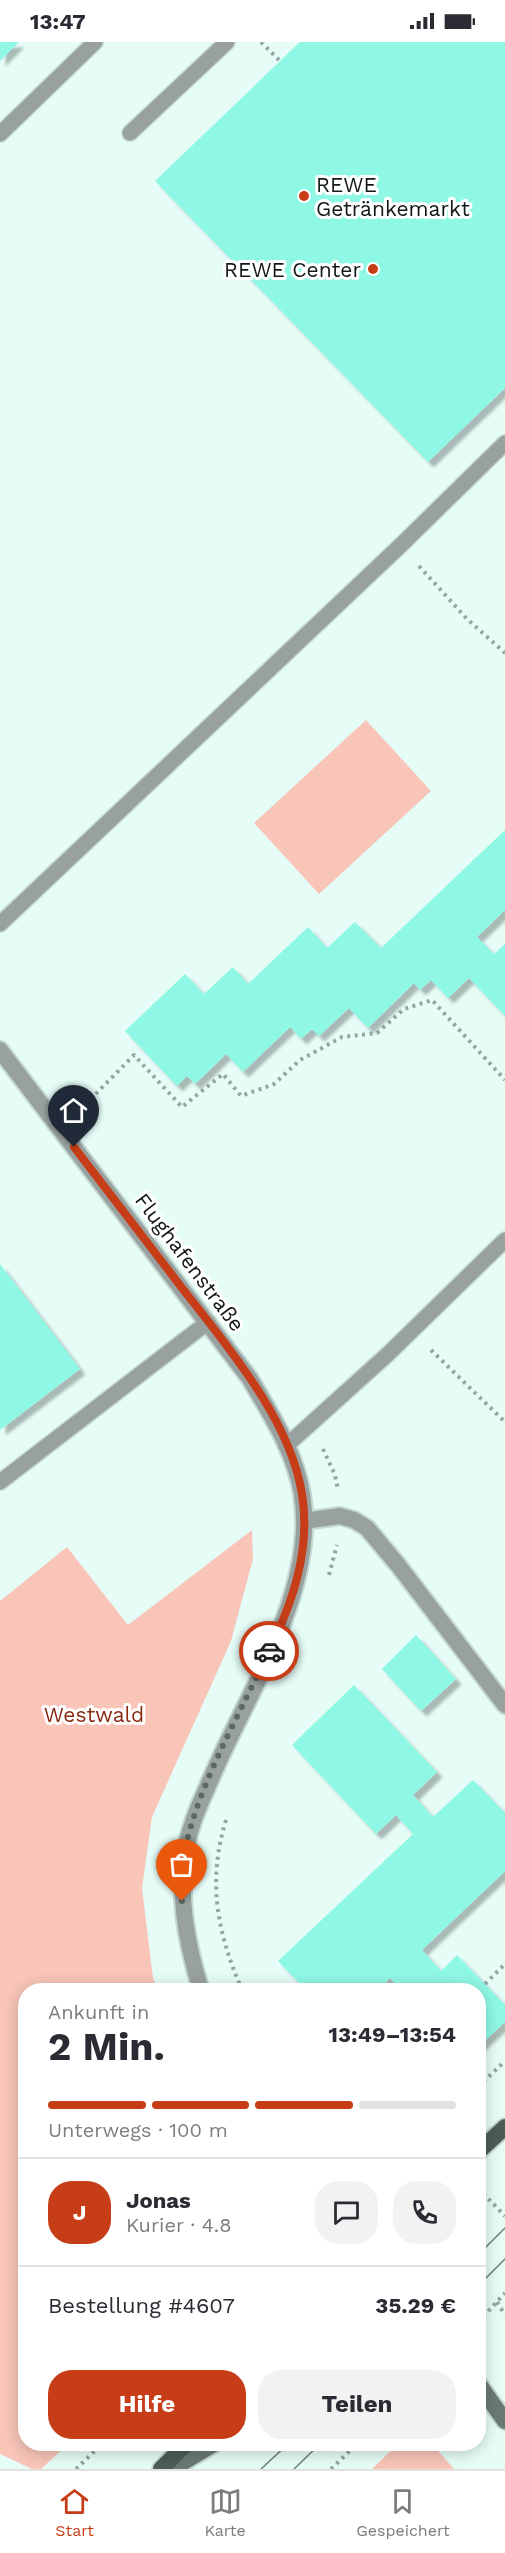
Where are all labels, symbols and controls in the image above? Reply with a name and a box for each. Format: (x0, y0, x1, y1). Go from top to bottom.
text: 13:47 (30, 9, 86, 34)
place label: REWE Getränkemarkt (316, 172, 470, 221)
marker: REWE Getränkemarkt (297, 189, 311, 203)
place label: REWE Center (224, 257, 361, 282)
marker: REWE Center (366, 262, 380, 276)
pin (48, 1085, 99, 1147)
icon: home (57, 1094, 90, 1127)
street label: Flughafenstraße (130, 1188, 250, 1336)
courier (239, 1621, 299, 1681)
icon: car (253, 1635, 286, 1668)
park label: Westwald (44, 1702, 144, 1727)
pin (156, 1839, 207, 1901)
icon: bag (165, 1848, 198, 1881)
text: Ankunft in (48, 2000, 149, 2024)
text: 13:49–13:54 (329, 2022, 456, 2047)
text: 2 Min. (48, 2024, 165, 2069)
text: Unterwegs · 100 m (48, 2118, 228, 2142)
button: chat (315, 2181, 378, 2244)
button: phone (393, 2181, 456, 2244)
text: Jonas (126, 2188, 191, 2213)
text: J (73, 2200, 86, 2225)
text: Kurier · 4.8 (126, 2213, 231, 2237)
text: Bestellung #4607 (48, 2293, 235, 2318)
text: 35.29 € (375, 2293, 456, 2318)
button: Hilfe (48, 2370, 246, 2439)
button: Teilen (258, 2370, 456, 2439)
tab: Start (55, 2485, 94, 2540)
tab: Karte (204, 2485, 246, 2540)
tab: Gespeichert (356, 2485, 450, 2540)

